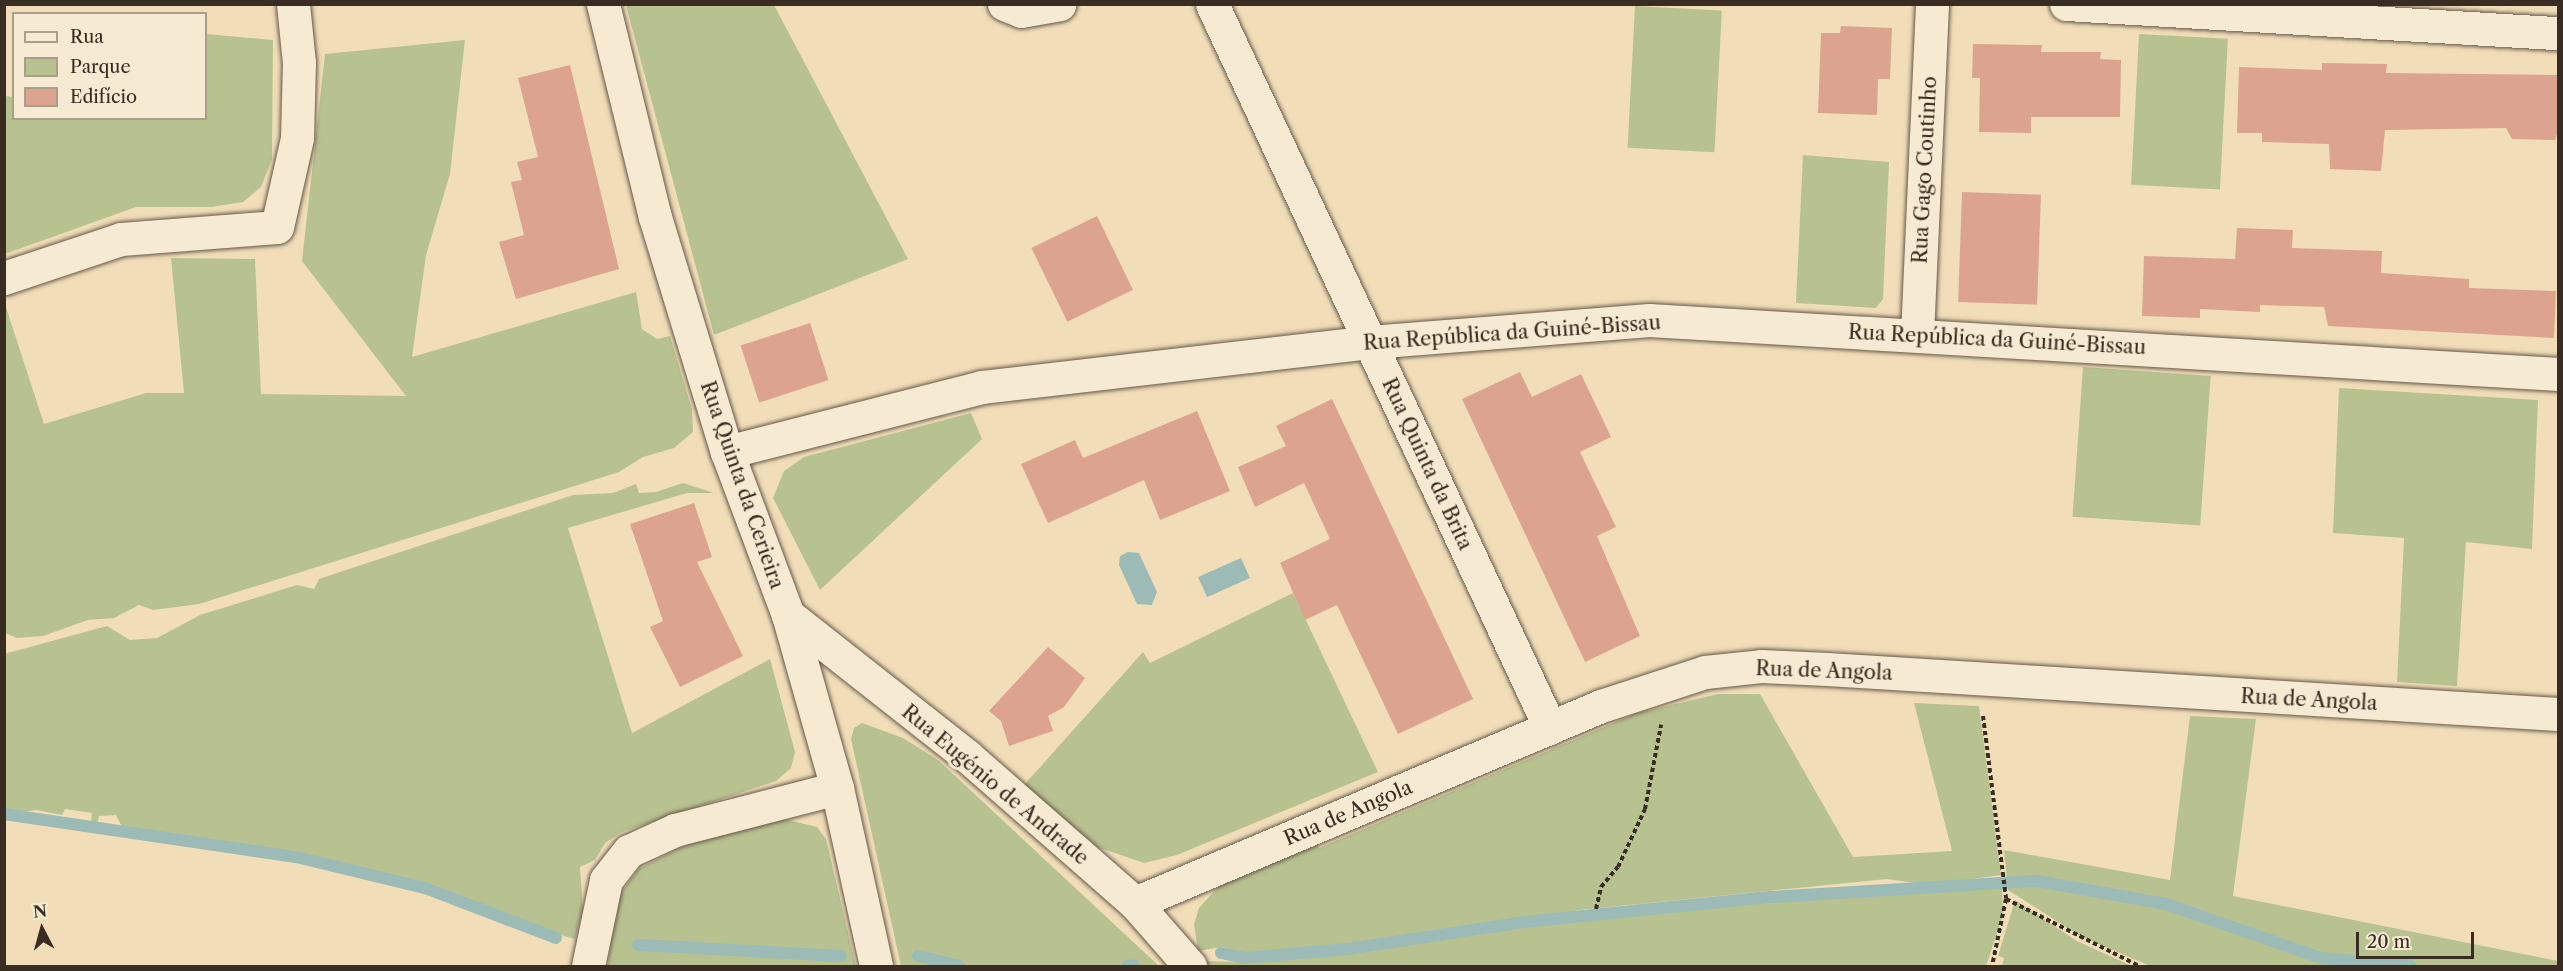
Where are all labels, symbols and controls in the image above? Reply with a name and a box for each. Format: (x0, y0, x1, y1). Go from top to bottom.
legend (12, 12, 207, 120)
text: Rua (70, 26, 104, 48)
text: Parque (70, 56, 131, 78)
street label: Rua Gago Coutinho (1908, 76, 1942, 264)
text: Edifício (70, 86, 137, 108)
street label: Rua República da Guiné-Bissau (1362, 311, 1662, 355)
street label: Rua República da Guiné-Bissau (1847, 320, 2147, 360)
street label: Rua Quinta da Brita (1377, 374, 1477, 554)
street label: Rua Quinta da Cerieira (695, 378, 789, 592)
street label: Rua de Angola (1755, 657, 1893, 685)
street label: Rua de Angola (2239, 684, 2379, 716)
street label: Rua Eugénio de Andrade (896, 700, 1094, 870)
street label: Rua de Angola (1280, 775, 1416, 851)
north arrow (12, 899, 72, 959)
text: N (32, 900, 48, 922)
scale bar (2359, 920, 2478, 958)
text: 20 m (2367, 931, 2410, 953)

